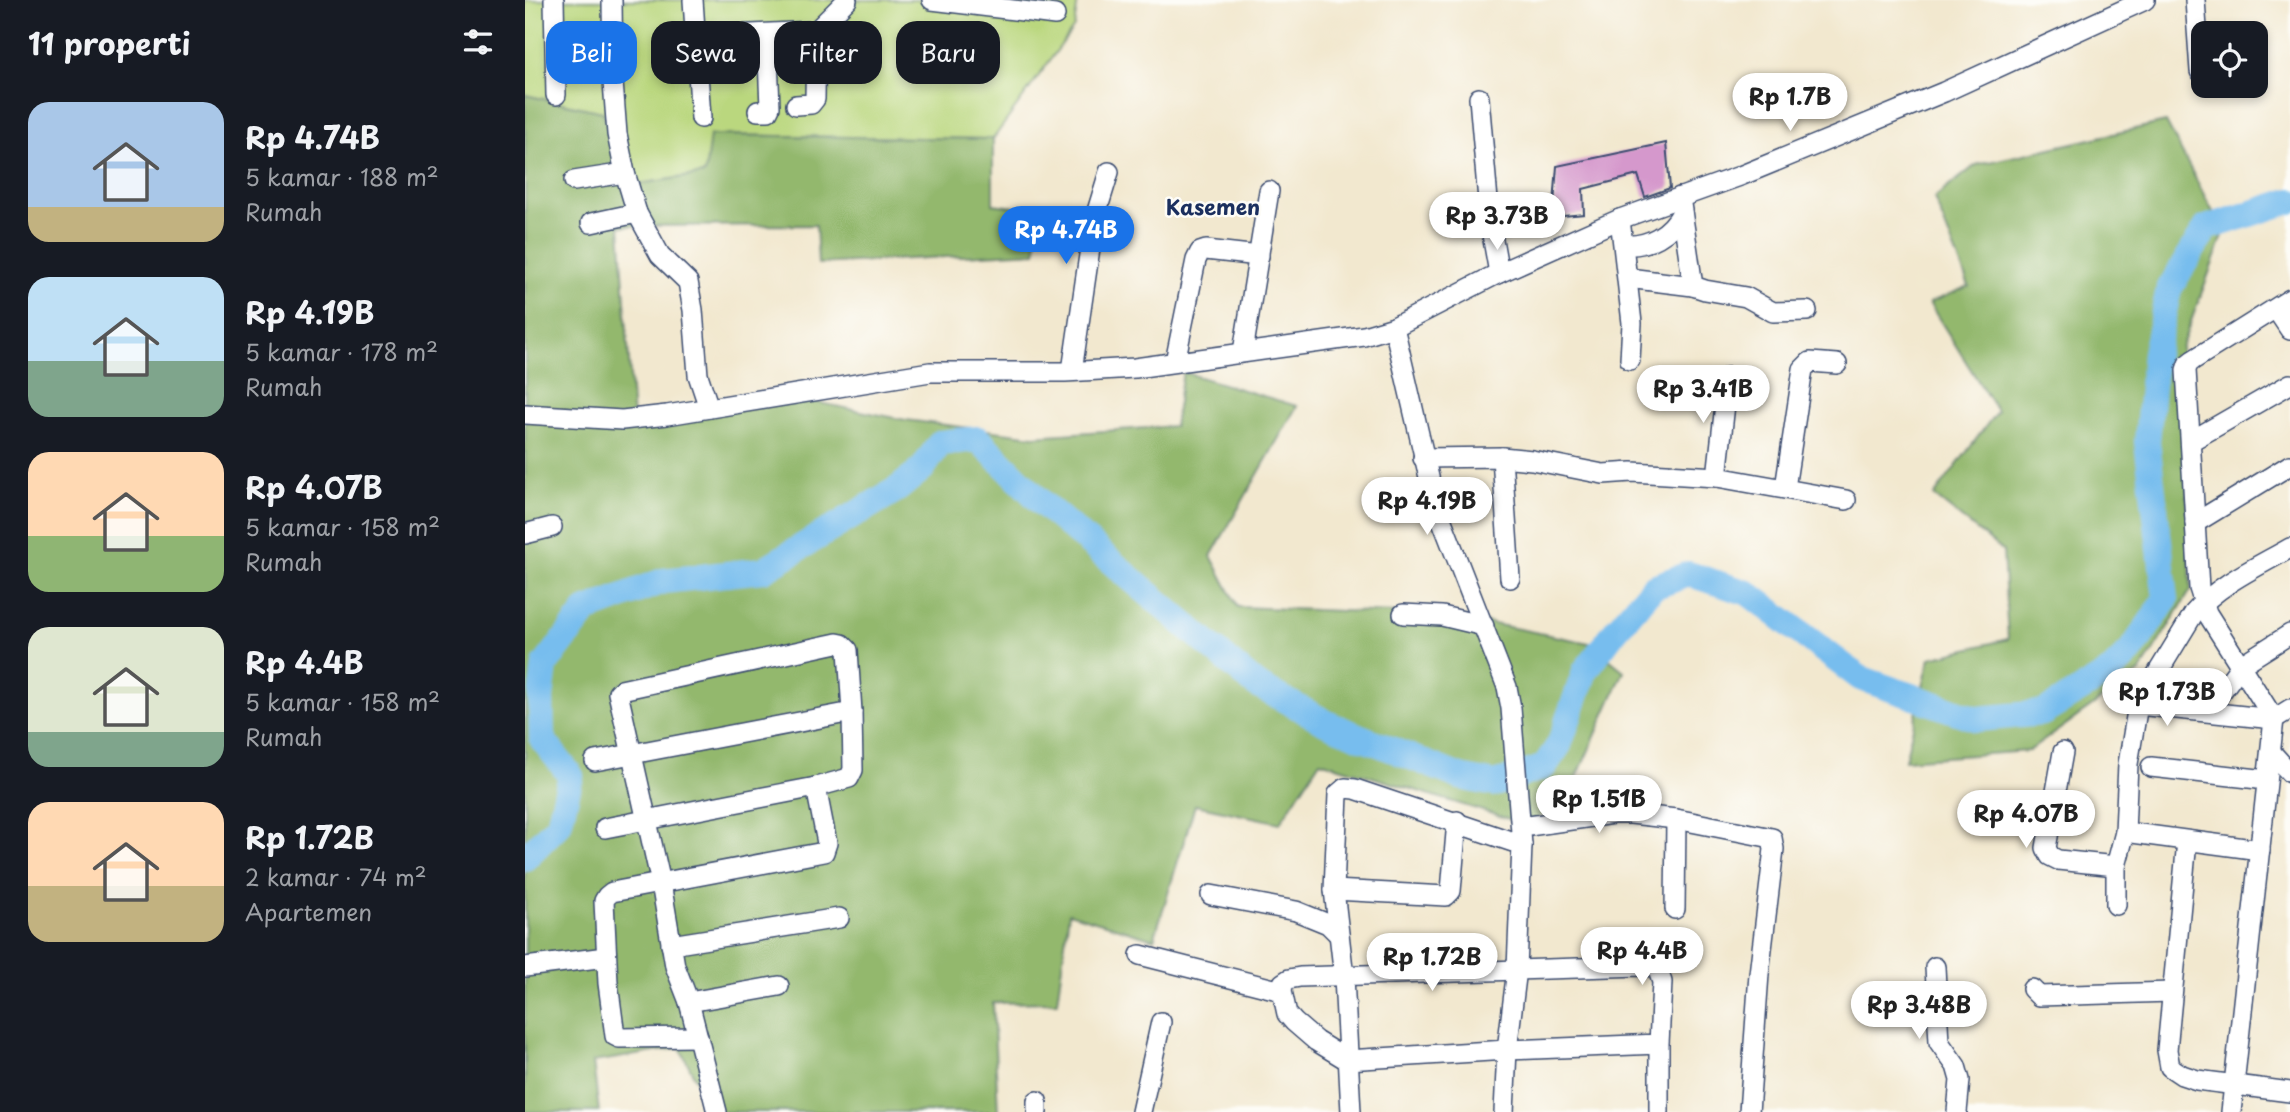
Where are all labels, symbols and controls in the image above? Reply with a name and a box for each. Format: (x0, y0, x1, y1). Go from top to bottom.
text: 11 properti (28, 20, 190, 65)
chip: Beli (546, 21, 637, 84)
chip: Sewa (651, 21, 760, 84)
chip: Filter (774, 21, 882, 84)
chip: Baru (896, 21, 1000, 84)
map controls (2191, 21, 2268, 98)
button: locate (2191, 21, 2268, 98)
icon: filters (459, 23, 497, 61)
pin: Rp 1.7B (1725, 74, 1855, 133)
text: Rp 1.7B (1748, 78, 1832, 113)
text: Rp 4.74B (245, 114, 380, 159)
icon: home (84, 130, 168, 214)
text: 5 kamar · 188 m² (245, 159, 439, 194)
district label: Kasemen (1166, 190, 1260, 222)
pin: Rp 3.73B (1425, 192, 1569, 252)
text: Rumah (245, 194, 322, 229)
text: Rp 3.73B (1445, 197, 1549, 232)
pin: Rp 4.74B (994, 206, 1138, 266)
text: Rp 4.74B (1014, 211, 1118, 246)
text: Rp 4.19B (245, 289, 375, 334)
icon: home (84, 305, 168, 389)
text: 5 kamar · 178 m² (245, 334, 438, 369)
pin: Rp 3.41B (1631, 366, 1775, 425)
text: Rumah (245, 369, 322, 404)
text: Rp 3.41B (1653, 370, 1753, 405)
text: Rp 4.07B (245, 464, 383, 509)
pin: Rp 4.19B (1355, 477, 1499, 537)
icon: home (84, 480, 168, 564)
text: Rp 4.19B (1377, 482, 1477, 517)
text: 5 kamar · 158 m² (245, 509, 440, 544)
text: Rumah (245, 544, 322, 579)
text: Rp 4.4B (245, 639, 364, 684)
icon: home (84, 655, 168, 739)
pin: Rp 1.73B (2095, 668, 2239, 728)
text: Rp 1.73B (2118, 673, 2216, 708)
text: 5 kamar · 158 m² (245, 684, 440, 719)
text: Rumah (245, 719, 322, 754)
pin: Rp 1.51B (1527, 776, 1671, 835)
text: Rp 1.51B (1552, 780, 1646, 815)
pin: Rp 4.07B (1954, 790, 2098, 850)
text: Rp 4.07B (1973, 795, 2079, 830)
text: Rp 1.72B (245, 814, 374, 859)
icon: home (84, 830, 168, 914)
text: 2 kamar · 74 m² (245, 859, 427, 894)
text: Apartemen (245, 894, 372, 929)
pin: Rp 4.4B (1577, 928, 1707, 987)
text: Rp 4.4B (1596, 932, 1688, 967)
pin: Rp 1.72B (1360, 934, 1504, 993)
text: Rp 1.72B (1383, 938, 1481, 973)
pin: Rp 3.48B (1847, 982, 1991, 1041)
text: Rp 3.48B (1867, 986, 1971, 1021)

